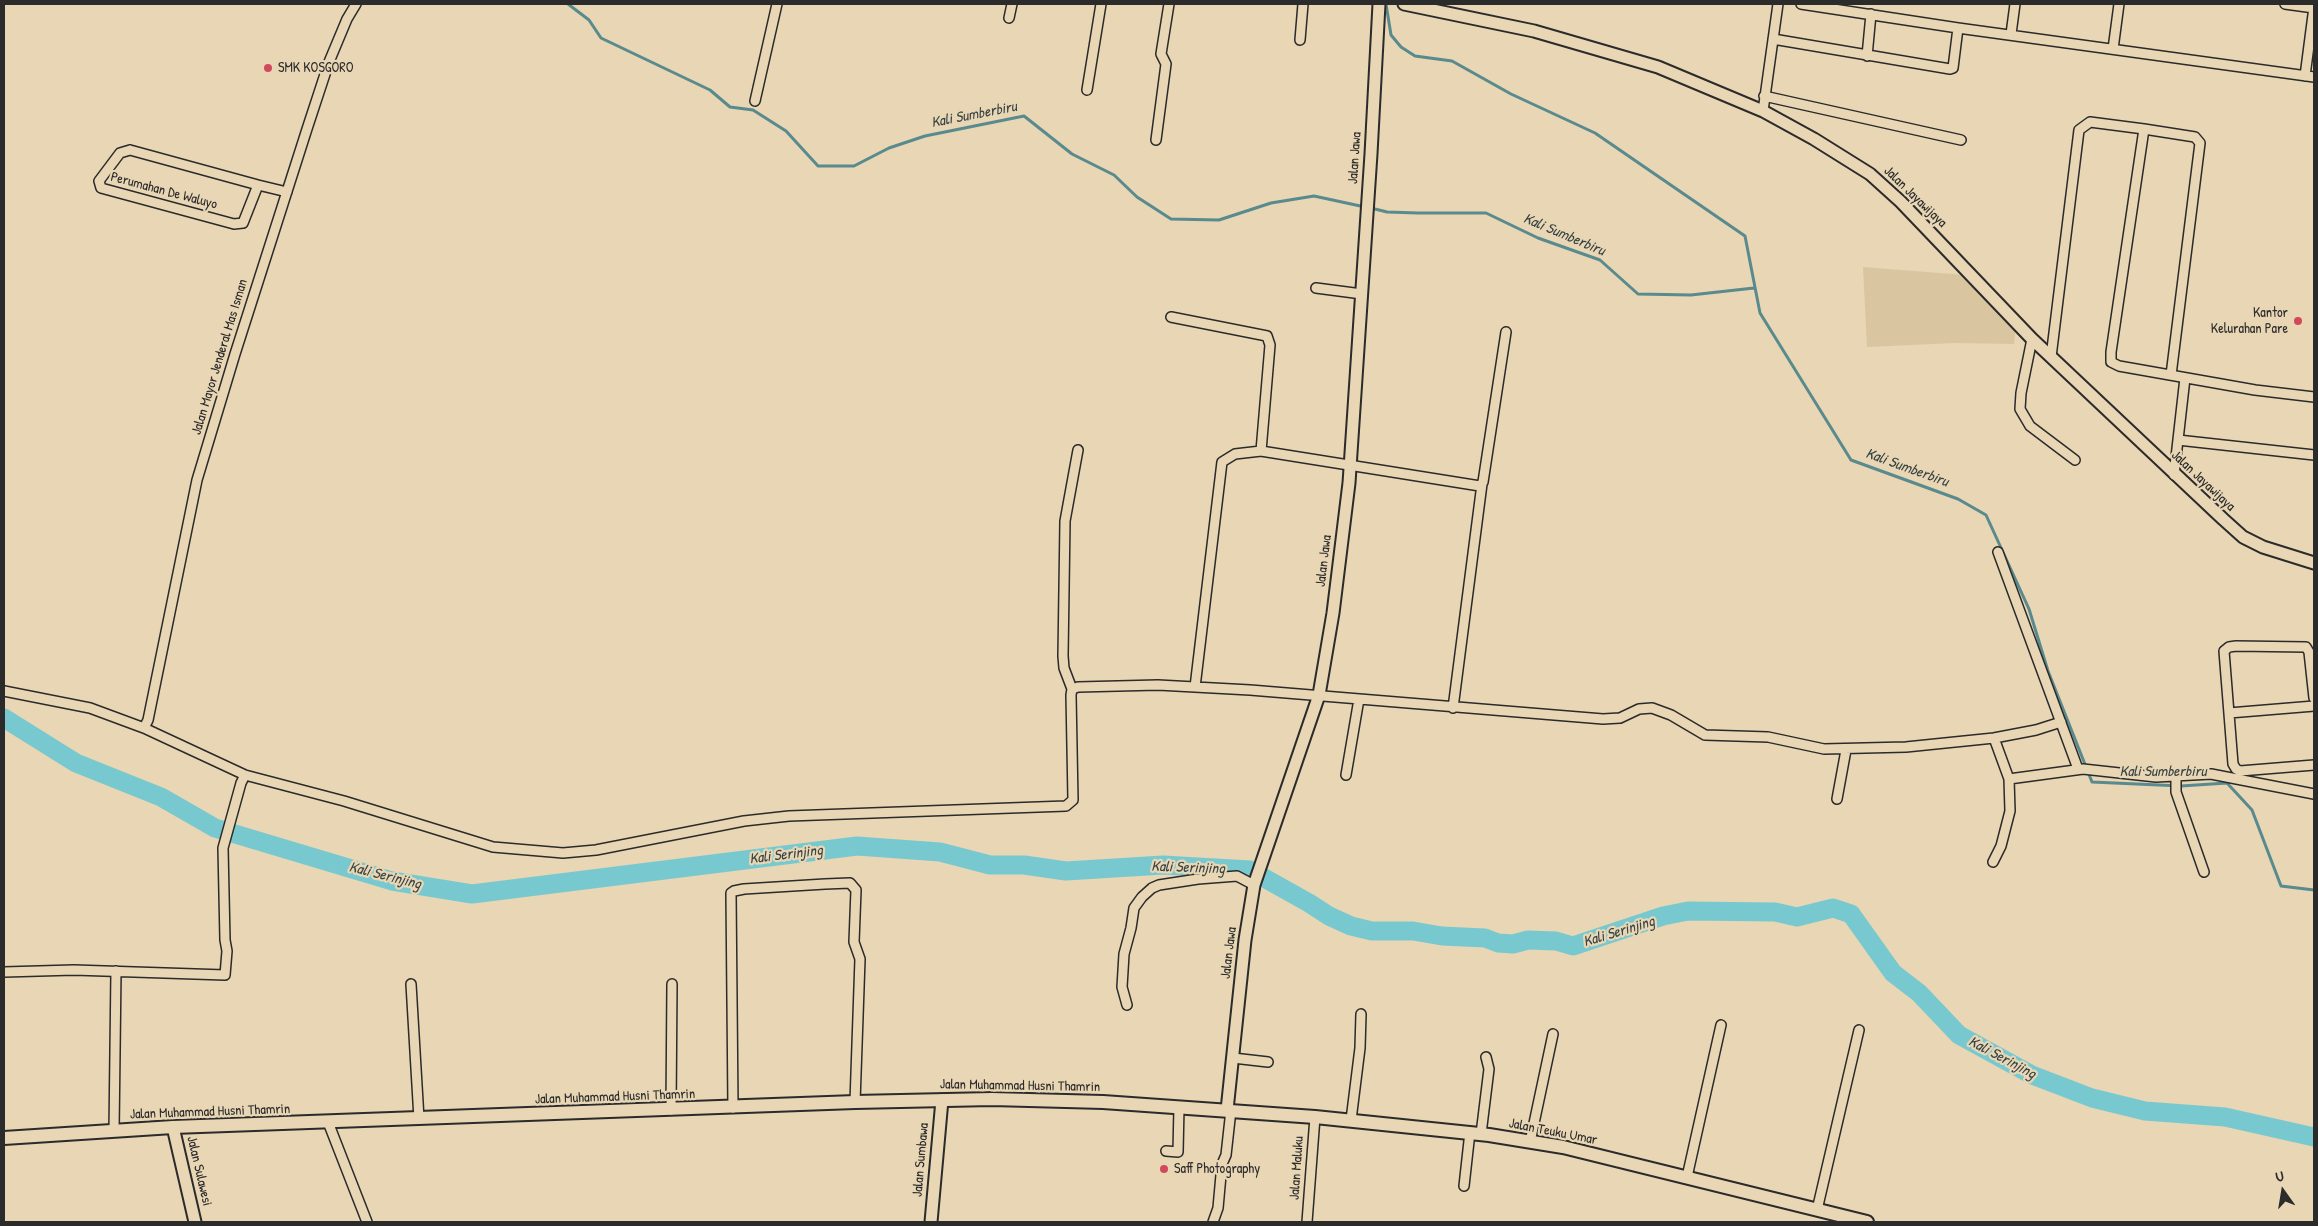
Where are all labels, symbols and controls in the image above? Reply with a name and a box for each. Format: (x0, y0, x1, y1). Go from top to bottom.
place label: SMK KOSGORO (278, 60, 353, 76)
marker: SMK KOSGORO (262, 62, 274, 74)
water label: Kali Sumberbiru (930, 98, 1018, 132)
street label: Jalan Jawa (1345, 131, 1365, 185)
street label: Jalan Jayawijaya (1880, 163, 1950, 231)
street label: Perumahan De Waluyo (109, 169, 219, 213)
water label: Kali Sumberbiru (1521, 210, 1607, 260)
street label: Jalan Mayor Jenderal Mas Isman (188, 277, 252, 437)
place label: Kantor Kelurahan Pare (2211, 305, 2288, 338)
marker: Kantor Kelurahan Pare (2292, 315, 2304, 327)
water label: Kali Sumberbiru (1863, 445, 1951, 491)
street label: Jalan Jayawijaya (2168, 447, 2238, 515)
street label: Jalan Jawa (1312, 534, 1336, 588)
water label: Kali Sumberbiru (2120, 763, 2206, 781)
water label: Kali Serinjing (748, 842, 824, 868)
water label: Kali Serinjing (347, 858, 423, 894)
water label: Kali Serinjing (1151, 858, 1225, 878)
water label: Kali Serinjing (1581, 913, 1657, 951)
street label: Jalan Jawa (1217, 926, 1241, 980)
water label: Kali Serinjing (1965, 1033, 2039, 1083)
street label: Jalan Muhammad Husni Thamrin (940, 1076, 1100, 1096)
street label: Jalan Muhammad Husni Thamrin (535, 1086, 695, 1108)
street label: Jalan Muhammad Husni Thamrin (130, 1101, 290, 1123)
street label: Jalan Teuku Umar (1507, 1115, 1599, 1149)
street label: Jalan Sumbawa (909, 1122, 933, 1198)
street label: Jalan Sulawesi (183, 1134, 215, 1208)
street label: Jalan Maluku (1286, 1136, 1308, 1200)
place label: Saff Photography (1174, 1161, 1260, 1177)
marker: Saff Photography (1158, 1163, 1170, 1175)
north arrow (2258, 1166, 2308, 1216)
text: U (2274, 1166, 2285, 1186)

